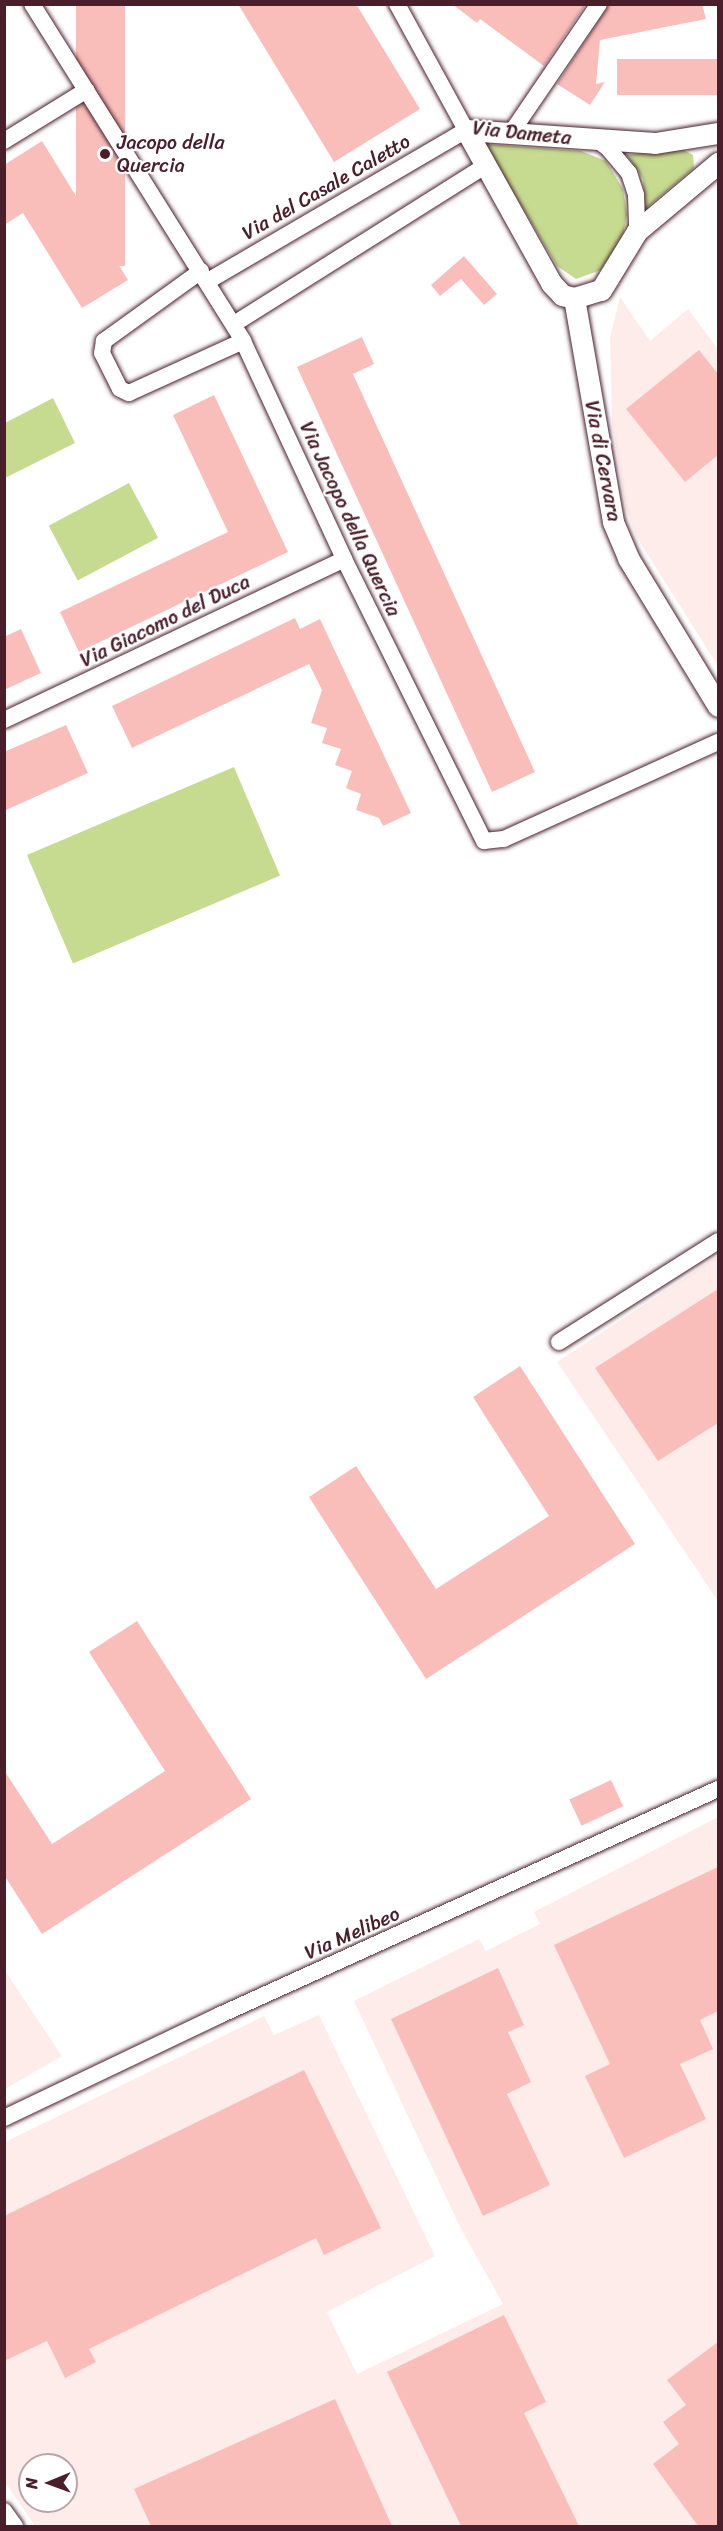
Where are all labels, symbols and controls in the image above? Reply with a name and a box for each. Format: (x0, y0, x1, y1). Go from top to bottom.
street label: Via Dameta (471, 116, 573, 150)
street label: Via del Casale Caletto (237, 129, 415, 245)
place label: Jacopo della Quercia (117, 130, 224, 177)
marker: Jacopo della Quercia (98, 147, 112, 161)
street label: Via di Cervara (580, 399, 626, 523)
street label: Via Jacopo della Quercia (294, 417, 406, 621)
street label: Via Giacomo del Duca (76, 570, 254, 672)
street label: Via Melibeo (301, 1902, 403, 1964)
north arrow (18, 2453, 78, 2513)
text: N (17, 2477, 46, 2489)

